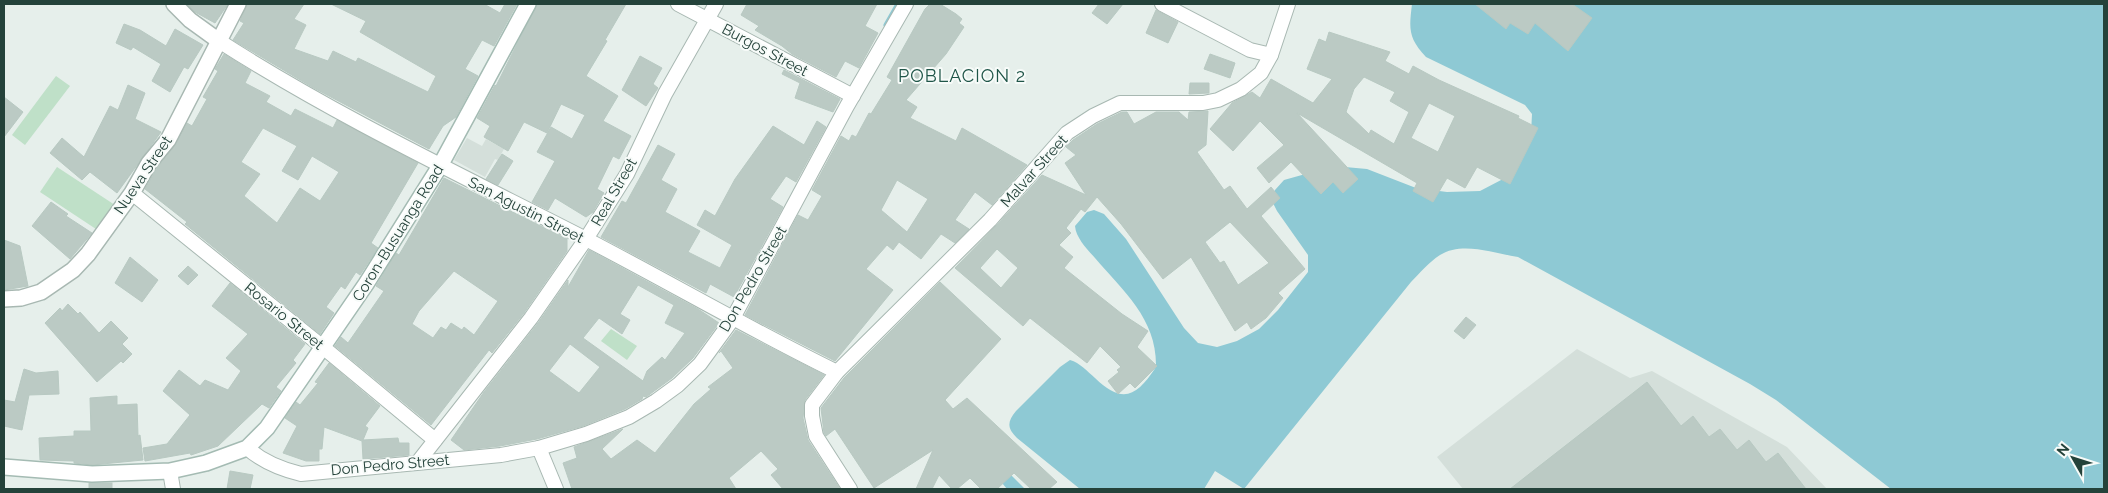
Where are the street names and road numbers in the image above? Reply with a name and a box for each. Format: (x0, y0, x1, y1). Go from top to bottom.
street label: Burgos Street (719, 20, 811, 80)
street label: Malvar Street (997, 131, 1071, 211)
street label: Nueva Street (110, 132, 176, 218)
street label: Real Street (587, 155, 641, 229)
street label: Coron-Busuanga Road (349, 161, 447, 305)
street label: San Agustin Street (465, 173, 587, 247)
street label: Don Pedro Street (715, 223, 791, 335)
street label: Rosario Street (241, 279, 327, 353)
street label: Don Pedro Street (330, 451, 450, 479)

